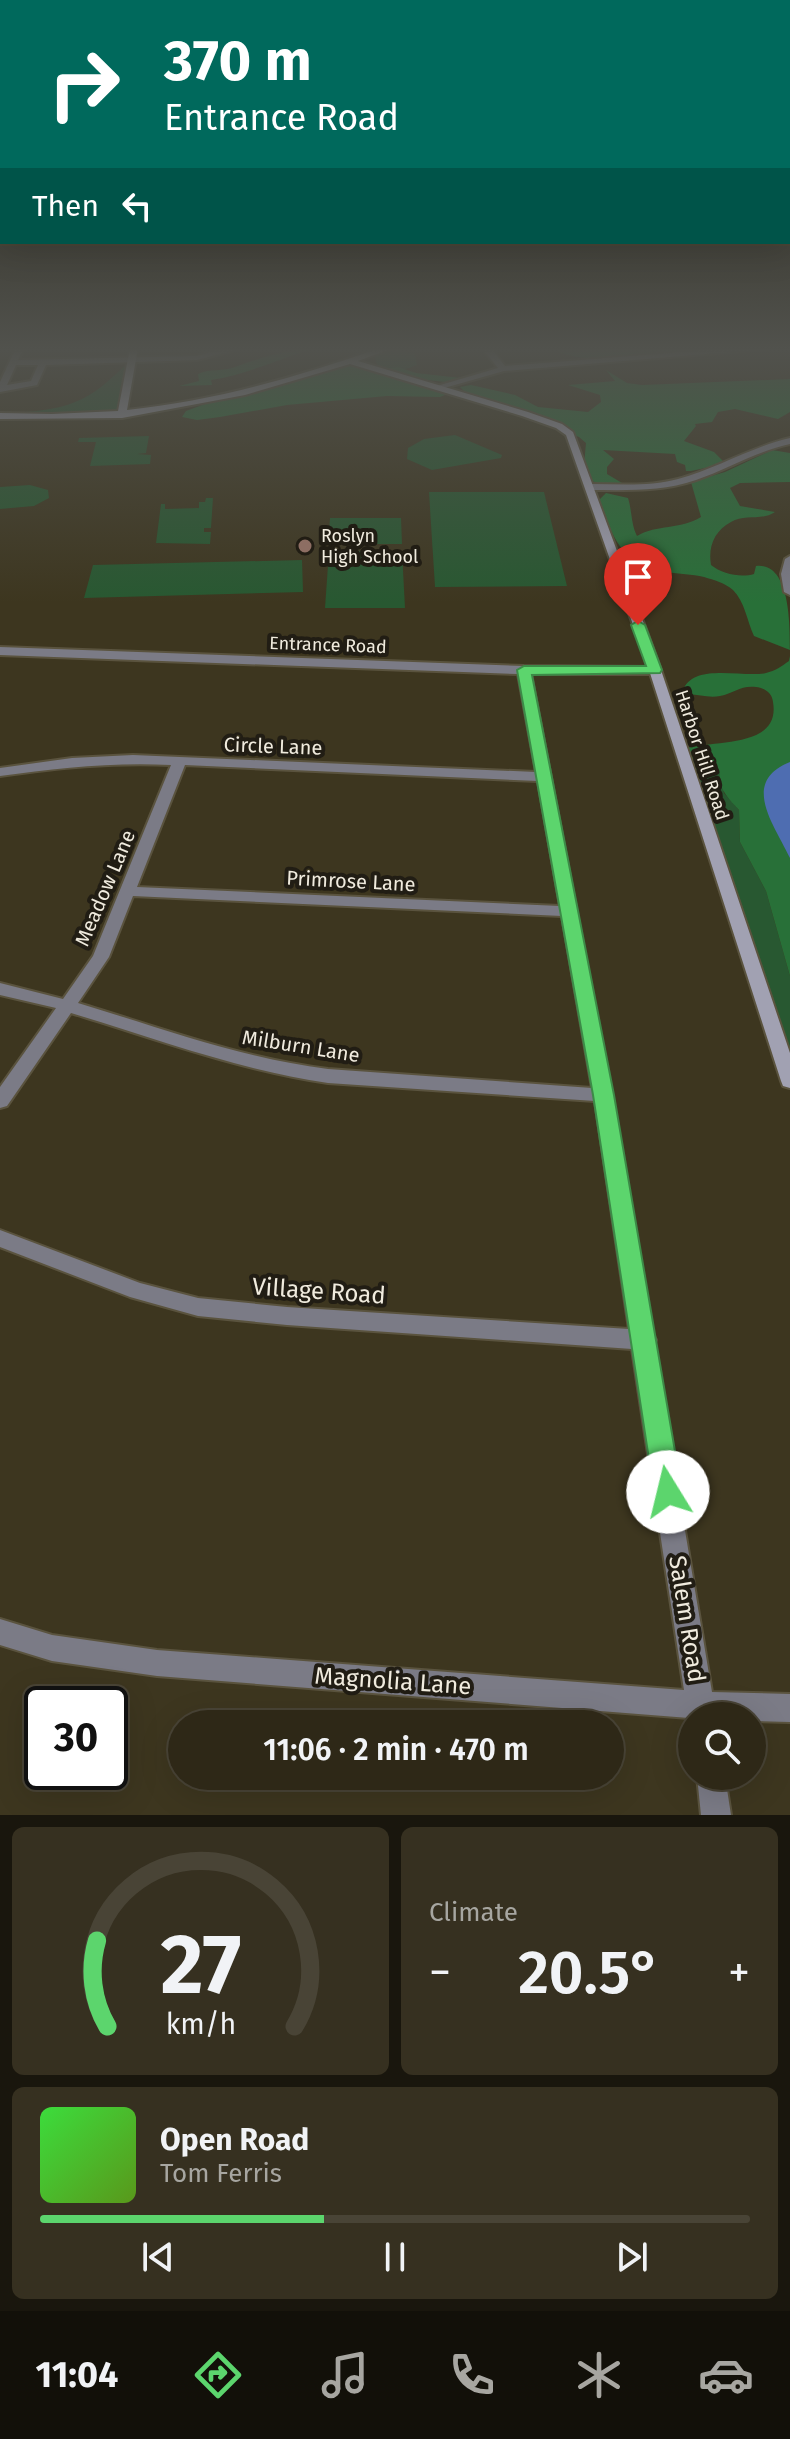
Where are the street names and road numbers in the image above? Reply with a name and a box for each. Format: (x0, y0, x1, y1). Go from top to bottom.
street label: Entrance Road (269, 632, 387, 658)
street label: Harbor Hill Road (671, 687, 733, 823)
street label: Circle Lane (223, 732, 323, 760)
street label: Meadow Lane (70, 826, 140, 950)
street label: Primrose Lane (286, 866, 416, 896)
street label: Milburn Lane (241, 1025, 361, 1067)
street label: Village Road (251, 1272, 387, 1310)
street label: Salem Road (663, 1554, 711, 1684)
street label: Magnolia Lane (314, 1662, 472, 1700)

